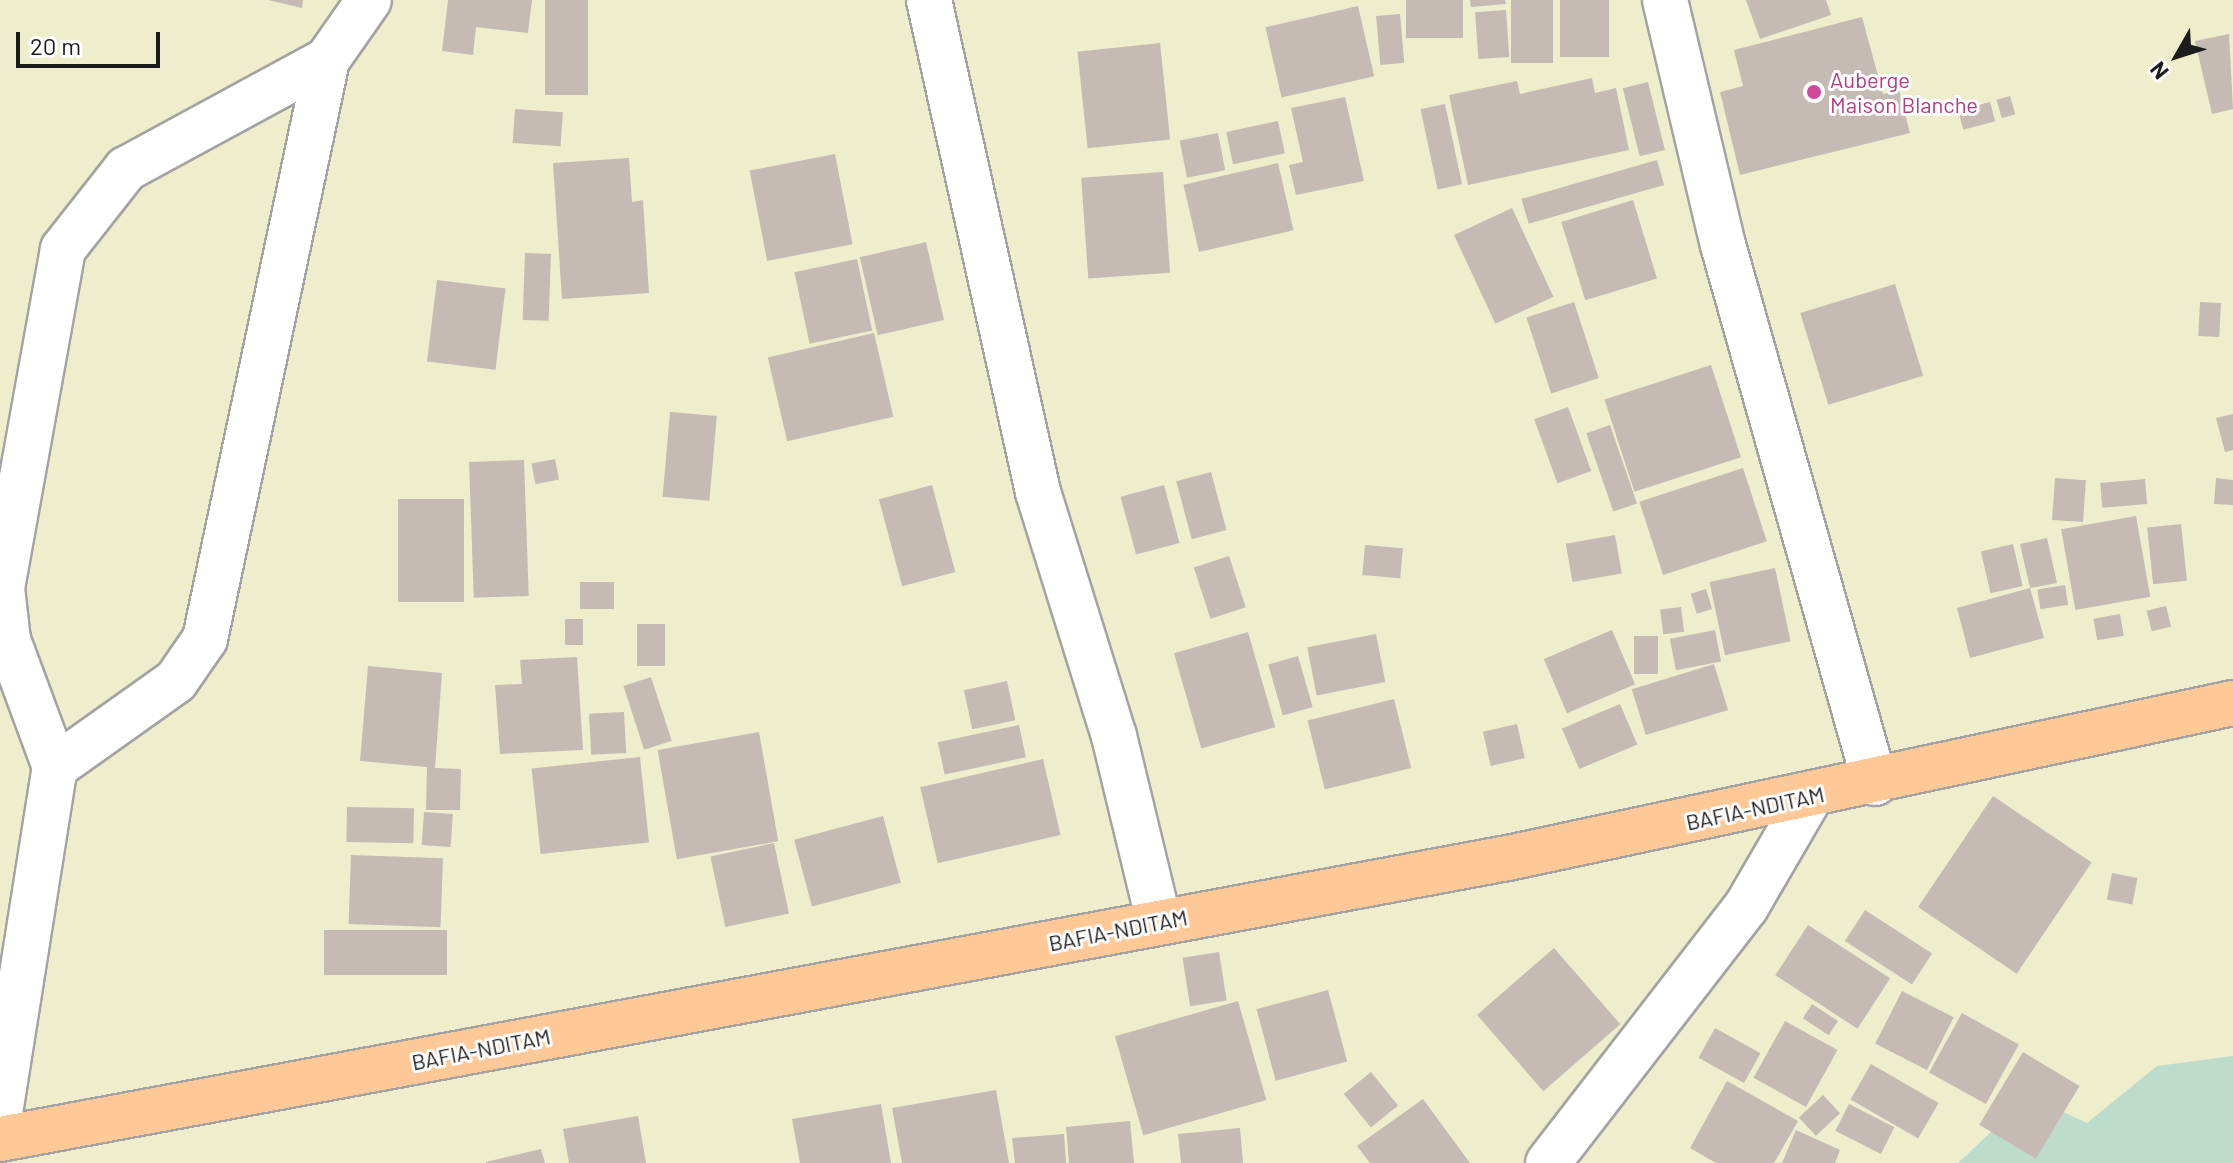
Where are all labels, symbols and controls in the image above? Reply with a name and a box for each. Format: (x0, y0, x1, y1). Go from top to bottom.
scale bar (20, 16, 164, 66)
north arrow (2137, 16, 2217, 96)
text: 20 m (30, 31, 81, 60)
text: N (2144, 57, 2173, 85)
place label: Auberge Maison Blanche (1830, 66, 1978, 118)
marker: Auberge Maison Blanche (1805, 83, 1823, 101)
street label: BAFIA-NDITAM (1683, 780, 1827, 836)
street label: BAFIA-NDITAM (1046, 904, 1190, 956)
street label: BAFIA-NDITAM (409, 1023, 553, 1075)

